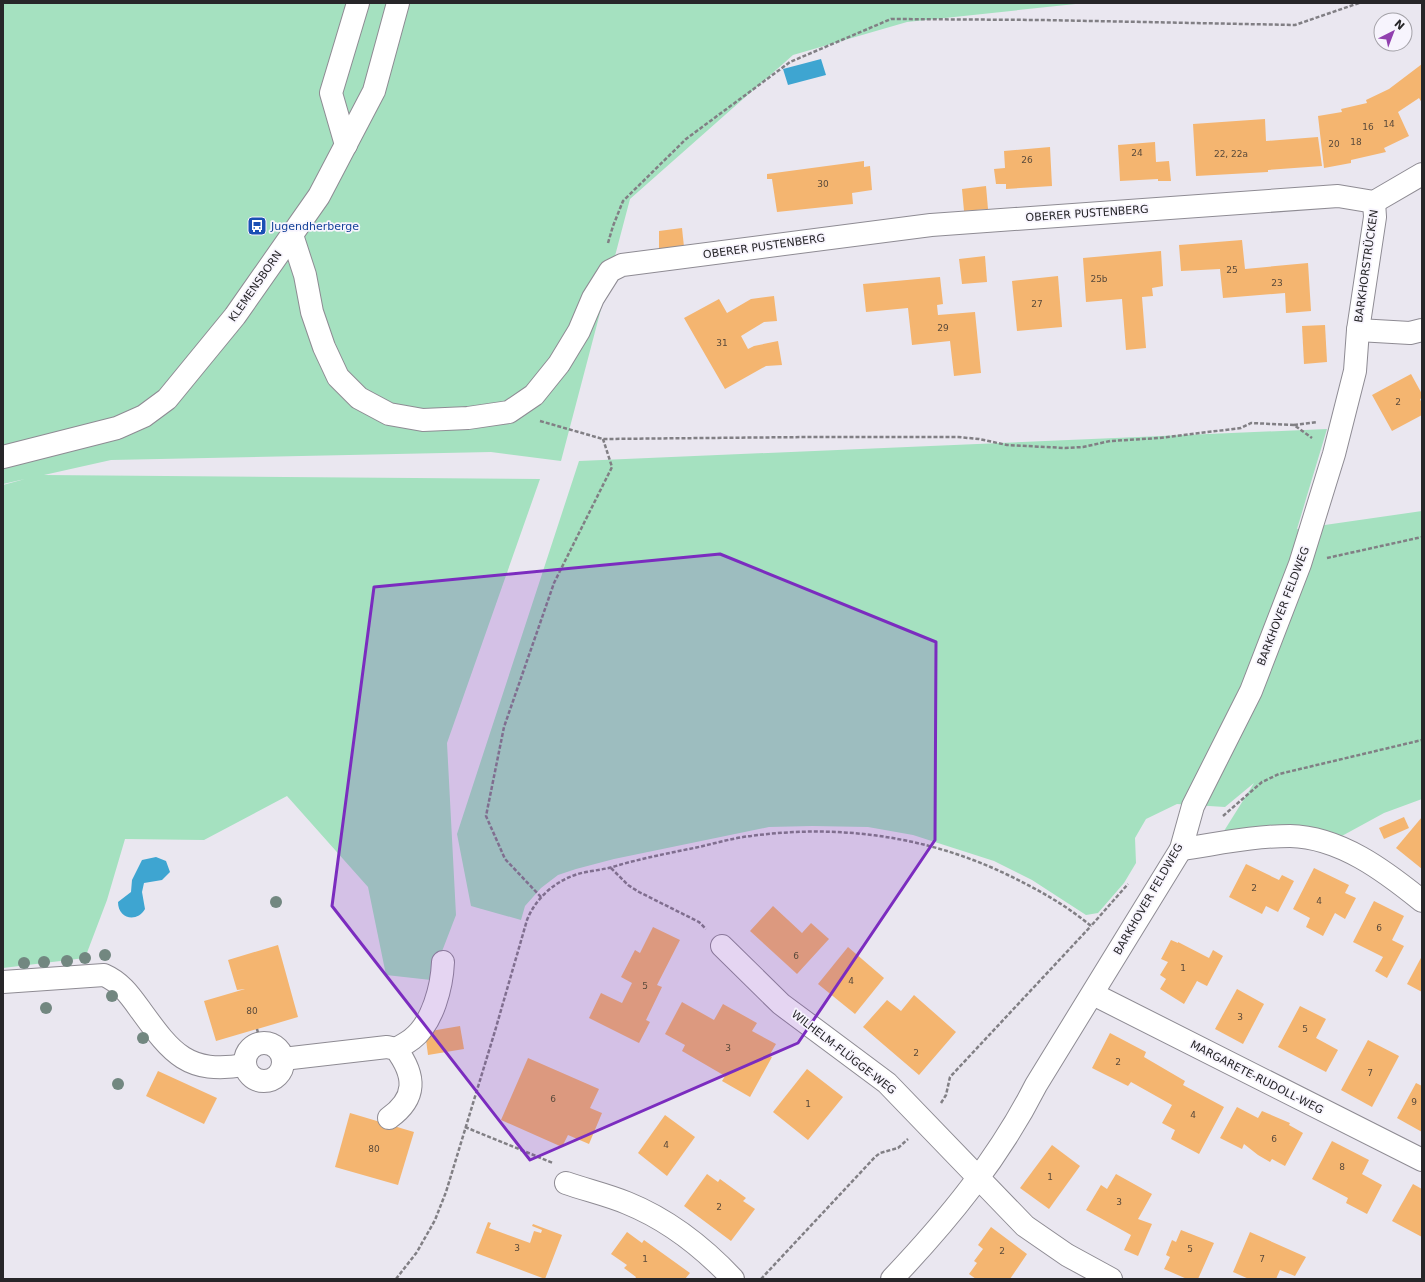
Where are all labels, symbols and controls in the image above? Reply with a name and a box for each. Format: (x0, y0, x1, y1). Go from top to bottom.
north arrow (1373, 12, 1413, 52)
text: N (1392, 17, 1407, 33)
house number: 14 (1383, 119, 1395, 129)
house number: 16 (1362, 122, 1374, 132)
house number: 18 (1350, 137, 1362, 147)
house number: 20 (1328, 139, 1340, 149)
house number: 24 (1131, 148, 1143, 158)
house number: 22, 22a (1214, 149, 1248, 159)
house number: 26 (1021, 155, 1033, 165)
house number: 30 (817, 179, 829, 189)
street label: OBERER PUSTENBERG (1025, 203, 1149, 224)
street label: BARKHORSTRÜCKEN (1352, 209, 1381, 323)
bus stop icon: Jugendherberge (246, 215, 268, 237)
place label: Jugendherberge (270, 220, 359, 233)
street label: OBERER PUSTENBERG (702, 231, 826, 261)
street label: KLEMENSBORN (226, 248, 285, 324)
house number: 25 (1226, 265, 1238, 275)
house number: 25b (1090, 274, 1108, 284)
house number: 23 (1271, 278, 1283, 288)
house number: 27 (1031, 299, 1043, 309)
house number: 29 (937, 323, 949, 333)
house number: 31 (716, 338, 728, 348)
house number: 2 (1395, 397, 1401, 407)
street label: BARKHOVER FELDWEG (1255, 545, 1312, 668)
street label: BARKHOVER FELDWEG (1111, 841, 1186, 957)
house number: 2 (1251, 883, 1257, 893)
house number: 4 (1316, 896, 1322, 906)
house number: 6 (1376, 923, 1382, 933)
house number: 6 (793, 951, 799, 961)
house number: 1 (1180, 963, 1186, 973)
house number: 4 (848, 976, 854, 986)
house number: 5 (642, 981, 648, 991)
house number: 80 (246, 1006, 258, 1016)
street label: WILHELM-FLÜGGE-WEG (789, 1008, 898, 1097)
house number: 3 (1237, 1012, 1243, 1022)
house number: 5 (1302, 1024, 1308, 1034)
street label: MARGARETE-RUDOLL-WEG (1188, 1038, 1326, 1117)
house number: 3 (725, 1043, 731, 1053)
house number: 2 (913, 1048, 919, 1058)
house number: 2 (1115, 1057, 1121, 1067)
house number: 7 (1367, 1068, 1373, 1078)
house number: 6 (550, 1094, 556, 1104)
house number: 9 (1411, 1097, 1417, 1107)
house number: 1 (805, 1099, 811, 1109)
house number: 4 (1190, 1110, 1196, 1120)
house number: 6 (1271, 1134, 1277, 1144)
house number: 4 (663, 1140, 669, 1150)
house number: 80 (368, 1144, 380, 1154)
house number: 8 (1339, 1162, 1345, 1172)
house number: 1 (1047, 1172, 1053, 1182)
house number: 3 (1116, 1197, 1122, 1207)
house number: 2 (716, 1202, 722, 1212)
house number: 3 (514, 1243, 520, 1253)
house number: 5 (1187, 1244, 1193, 1254)
house number: 2 (999, 1246, 1005, 1256)
house number: 1 (642, 1254, 648, 1264)
house number: 7 (1259, 1254, 1265, 1264)

